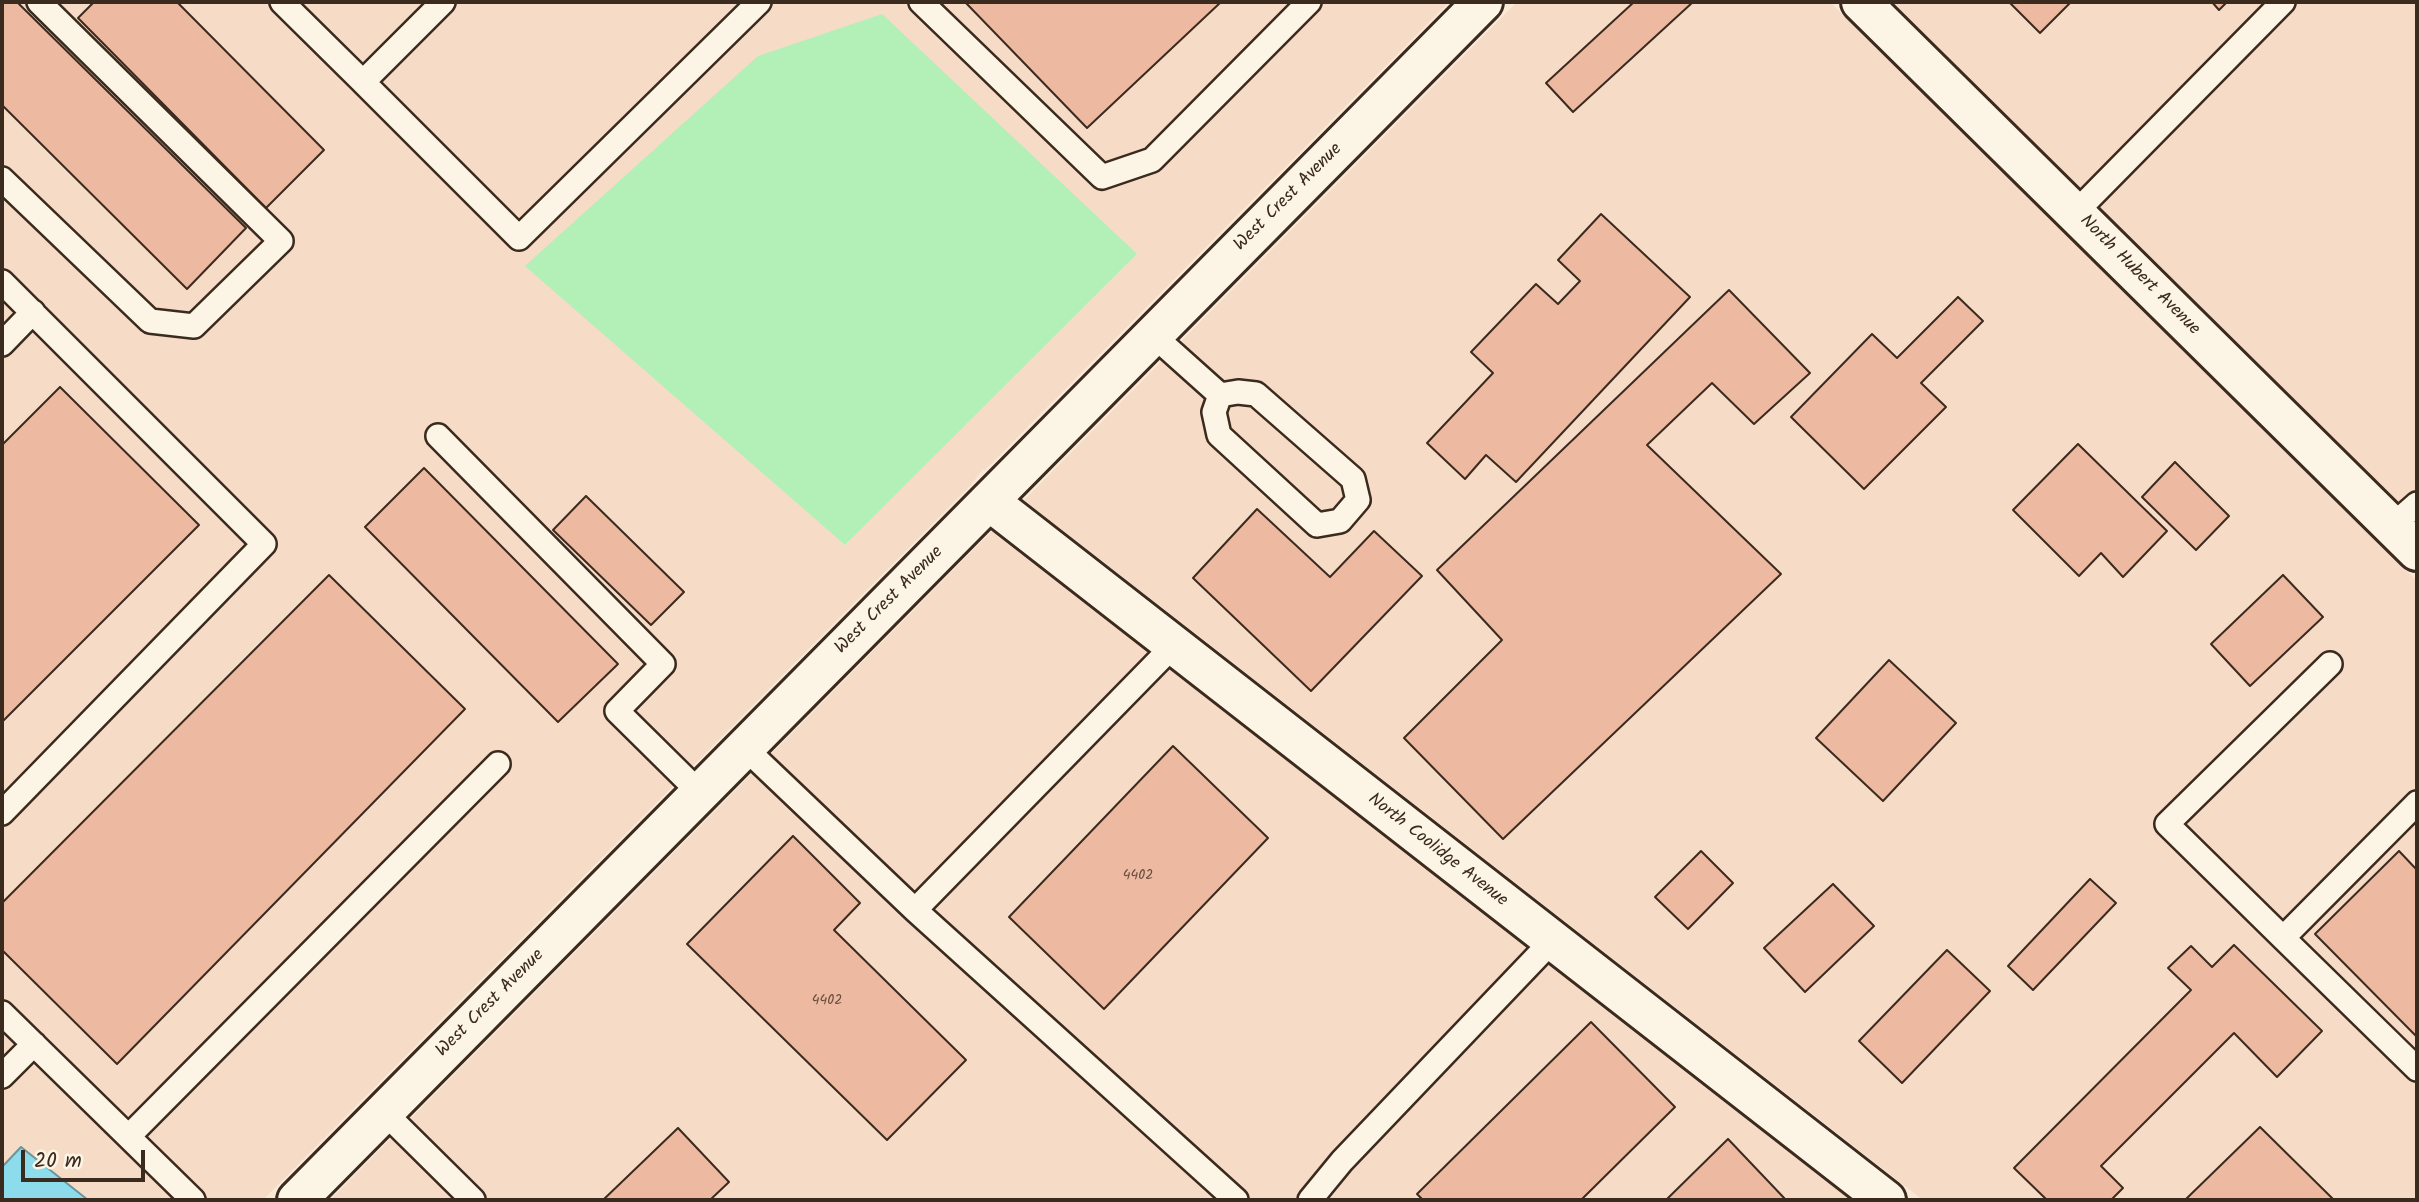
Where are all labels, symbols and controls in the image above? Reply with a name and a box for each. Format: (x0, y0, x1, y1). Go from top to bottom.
street label: West Crest Avenue (1231, 140, 1347, 256)
street label: North Hubert Avenue (2074, 211, 2204, 341)
street label: West Crest Avenue (832, 543, 948, 659)
street label: North Coolidge Avenue (1363, 790, 1511, 912)
house number: 4402 (1123, 869, 1153, 885)
street label: West Crest Avenue (433, 946, 549, 1062)
house number: 4402 (812, 994, 842, 1010)
scale bar (24, 1136, 149, 1180)
text: 20 m (34, 1145, 82, 1178)

